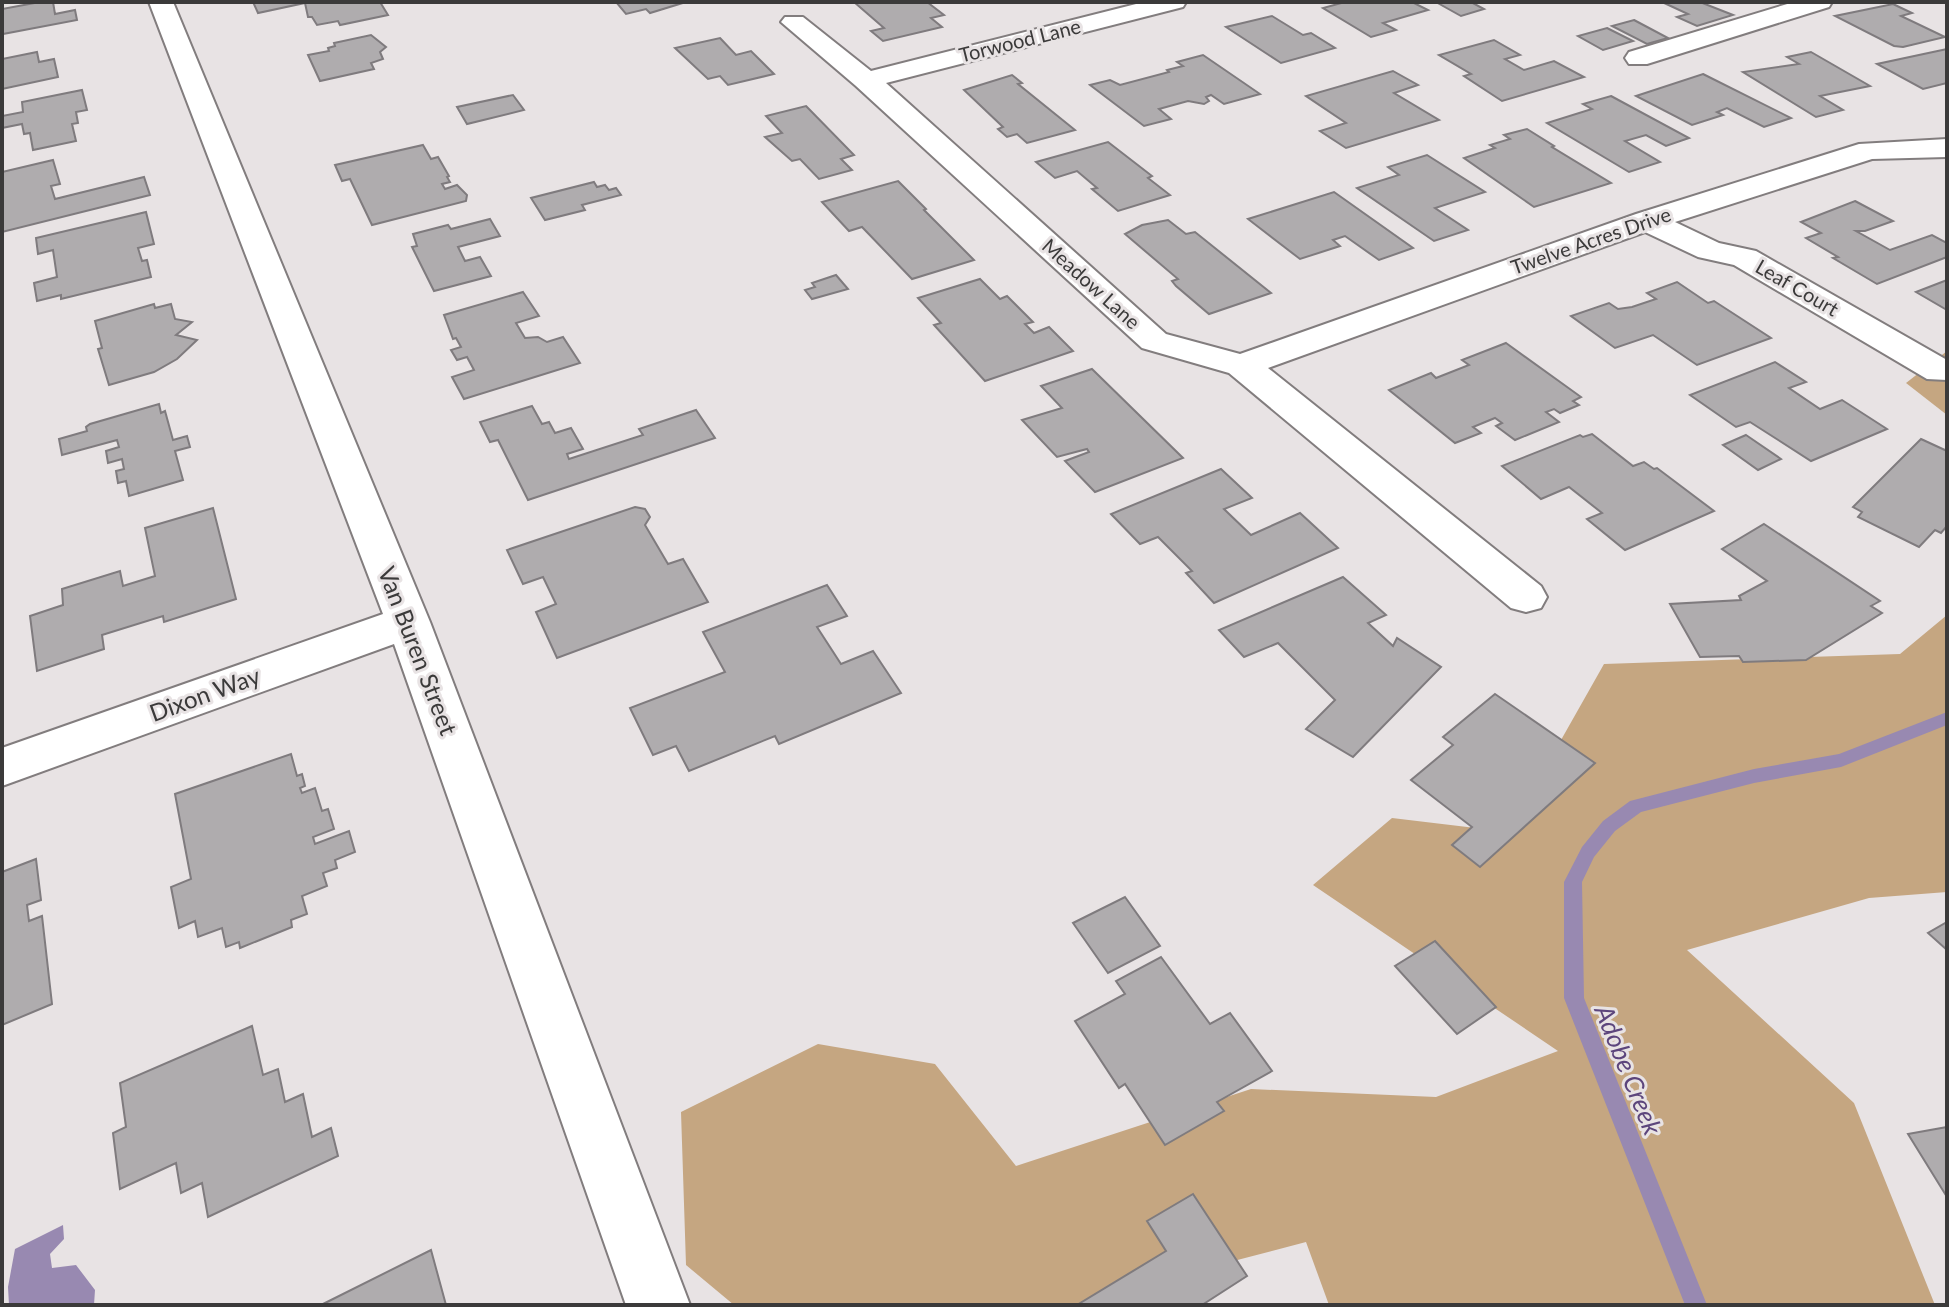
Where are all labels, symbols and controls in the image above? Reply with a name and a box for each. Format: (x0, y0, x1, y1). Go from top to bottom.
street label: Torwood Lane (956, 13, 1083, 67)
street label: Twelve Acres Drive (1507, 201, 1674, 279)
street label: Meadow Lane (1038, 233, 1146, 333)
street label: Leaf Court (1752, 254, 1843, 320)
street label: Van Buren Street (373, 562, 464, 739)
street label: Dixon Way (145, 660, 264, 727)
water label: Adobe Creek (1588, 999, 1670, 1140)

